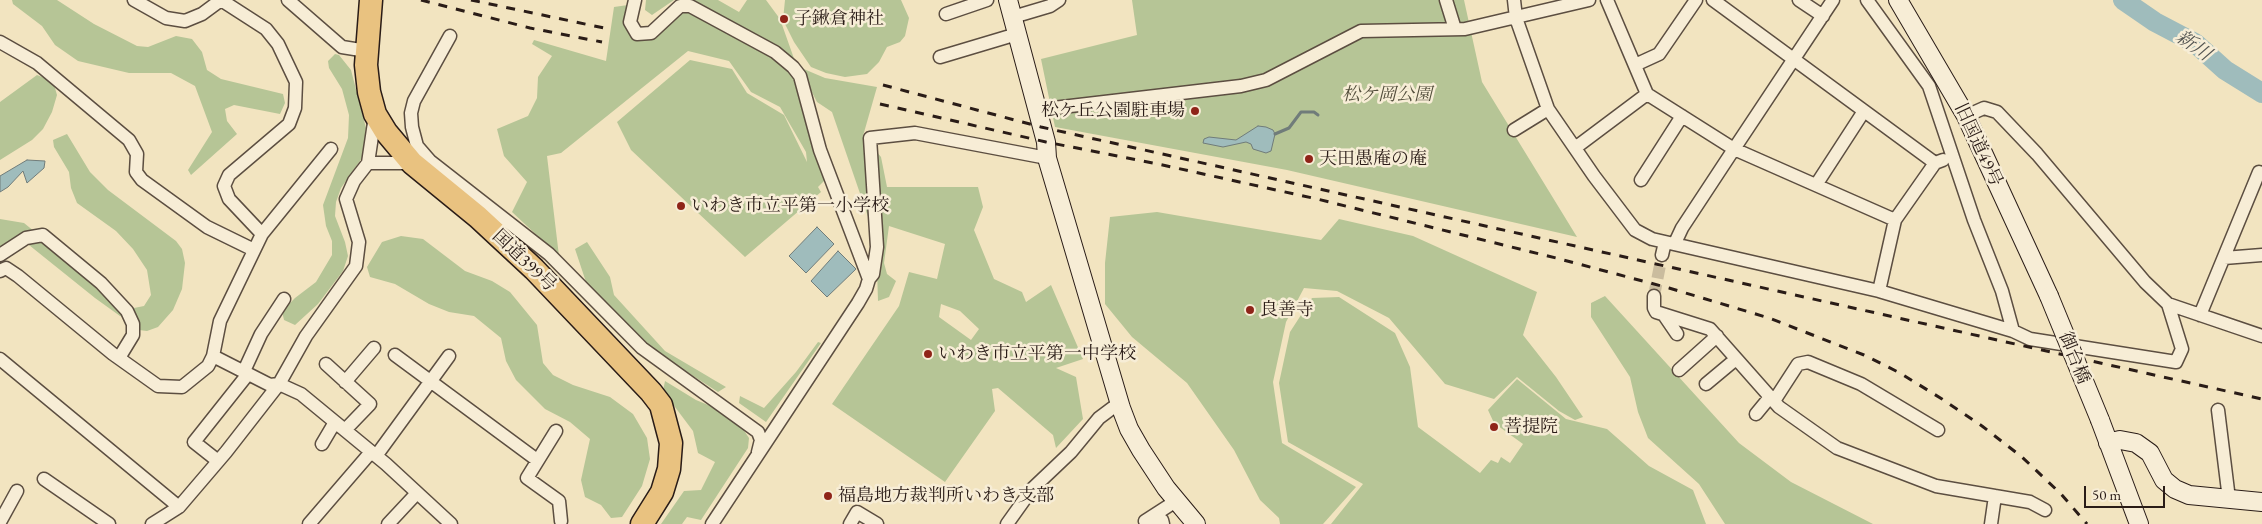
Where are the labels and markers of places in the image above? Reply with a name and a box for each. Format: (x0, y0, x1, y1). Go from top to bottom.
place label: 子鍬倉神社 (794, 8, 884, 30)
marker: 子鍬倉神社 (778, 13, 790, 25)
place label: 松ケ丘公園駐車場 (1041, 100, 1185, 122)
marker: 松ケ丘公園駐車場 (1189, 105, 1201, 117)
place label: 天田愚庵の庵 (1319, 148, 1427, 170)
marker: 天田愚庵の庵 (1303, 153, 1315, 165)
place label: いわき市立平第一小学校 (691, 195, 889, 217)
marker: いわき市立平第一小学校 (675, 200, 687, 212)
place label: 良善寺 (1260, 299, 1314, 321)
marker: 良善寺 (1244, 304, 1256, 316)
place label: いわき市立平第一中学校 (938, 343, 1136, 365)
marker: いわき市立平第一中学校 (922, 348, 934, 360)
place label: 菩提院 (1504, 416, 1558, 438)
marker: 菩提院 (1488, 421, 1500, 433)
place label: 福島地方裁判所いわき支部 (838, 485, 1054, 507)
marker: 福島地方裁判所いわき支部 (822, 490, 834, 502)

